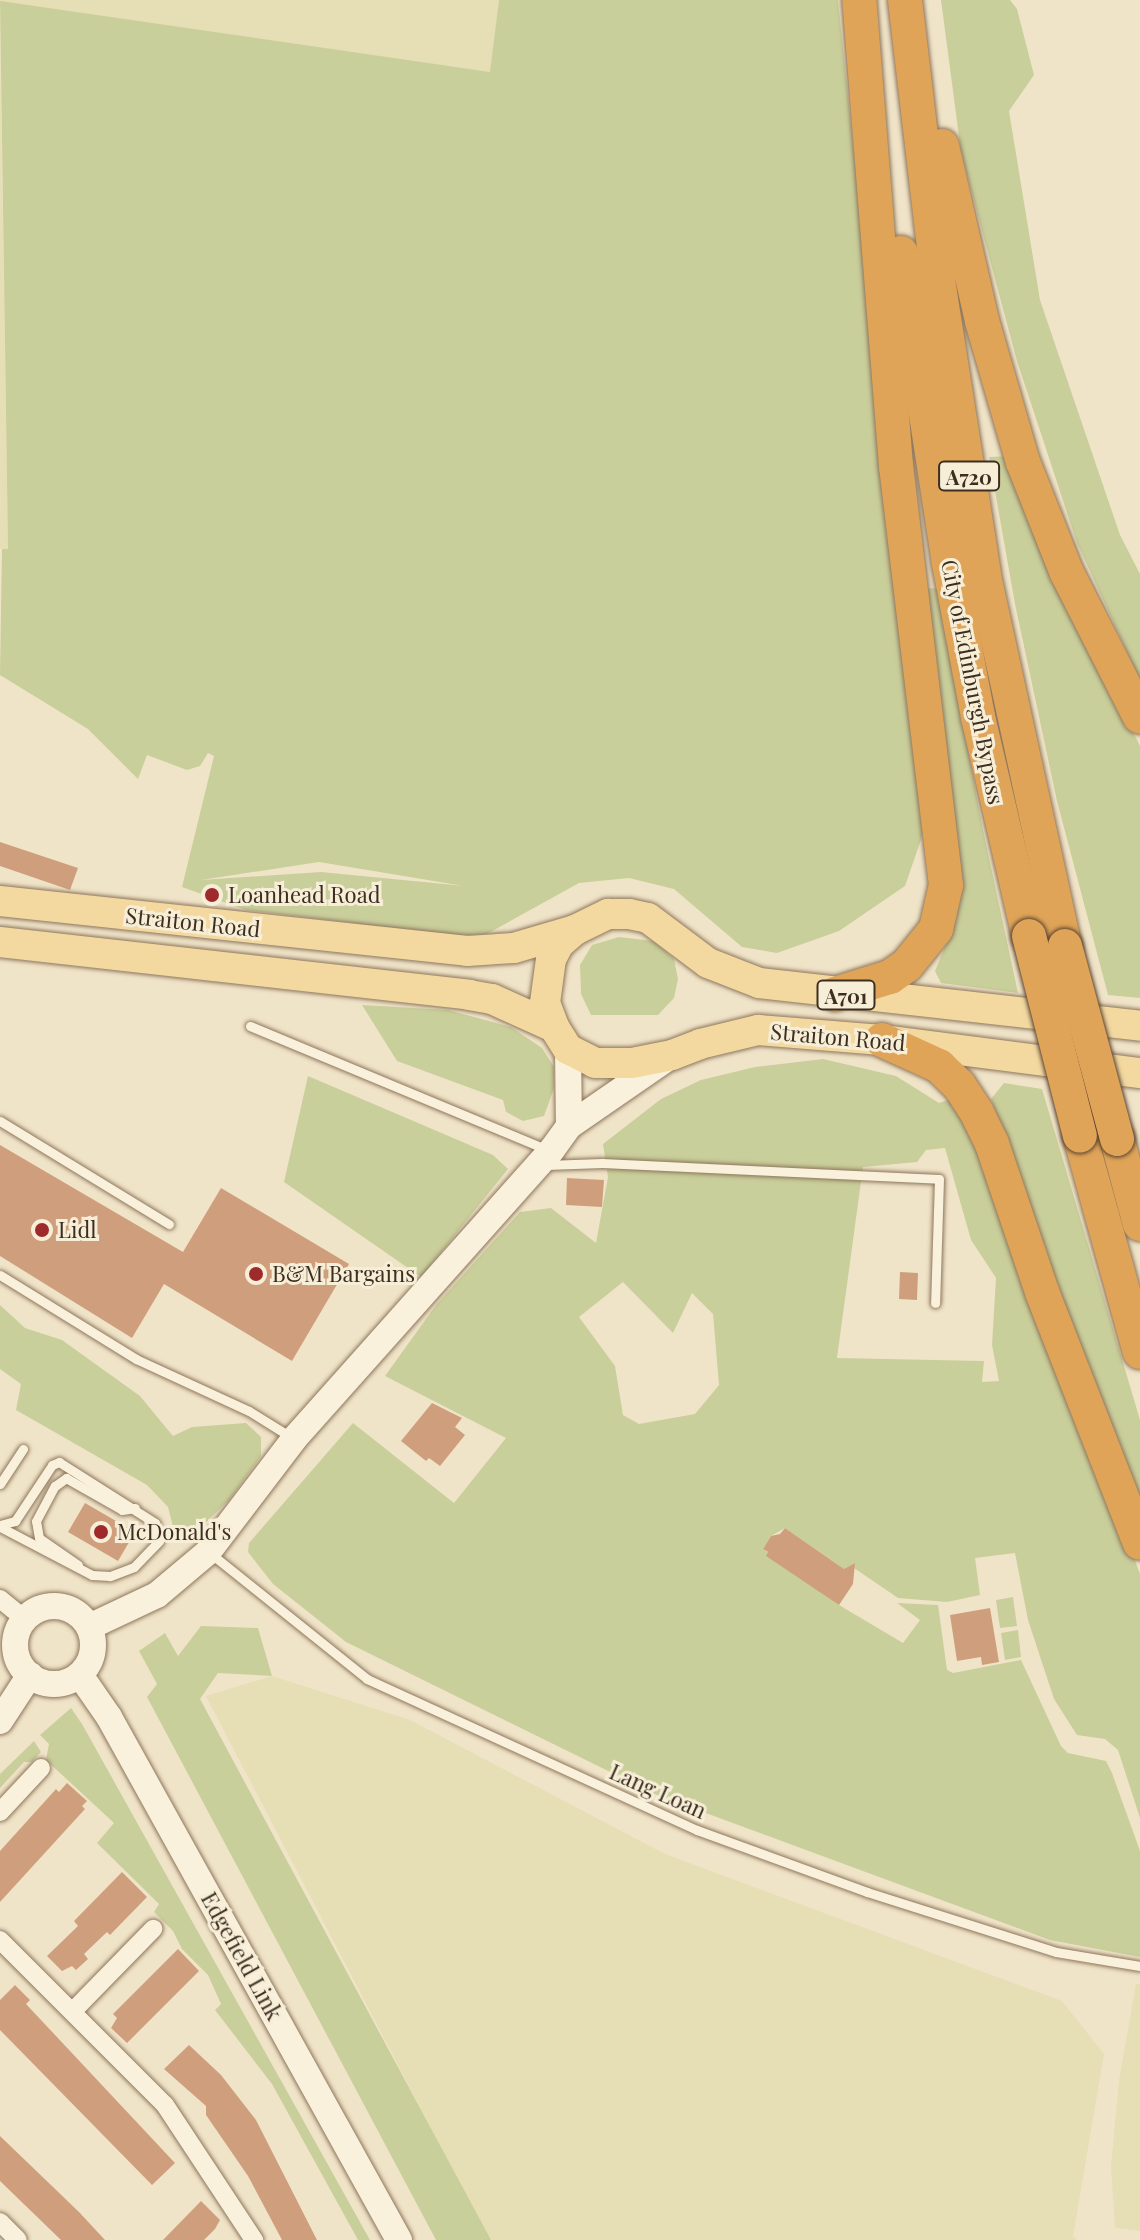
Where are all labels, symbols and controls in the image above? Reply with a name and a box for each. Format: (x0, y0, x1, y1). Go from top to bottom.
road number: A720 (937, 460, 1001, 492)
street label: City of Edinburgh Bypass (936, 557, 1010, 807)
place label: Loanhead Road (228, 882, 380, 908)
marker: Loanhead Road (203, 886, 221, 904)
street label: Straiton Road (124, 902, 262, 942)
road number: A701 (816, 979, 876, 1011)
street label: Straiton Road (769, 1018, 907, 1056)
place label: Lidl (58, 1217, 96, 1243)
marker: Lidl (33, 1221, 51, 1239)
place label: B&M Bargains (272, 1261, 415, 1287)
marker: B&M Bargains (247, 1265, 265, 1283)
place label: McDonald's (117, 1519, 231, 1545)
marker: McDonald's (92, 1523, 110, 1541)
street label: Lang Loan (606, 1758, 710, 1824)
street label: Edgefield Link (196, 1887, 288, 2025)

